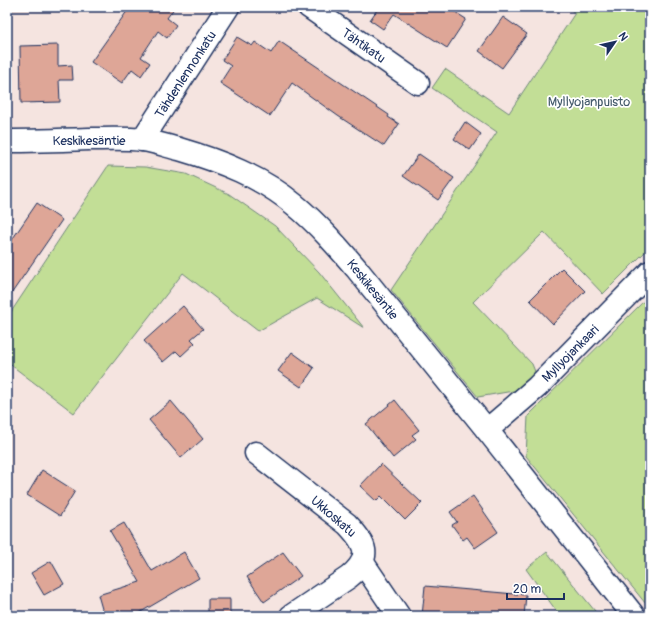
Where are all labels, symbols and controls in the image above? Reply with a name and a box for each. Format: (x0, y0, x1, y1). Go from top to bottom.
north arrow (595, 22, 635, 62)
street label: Tähtikatu (338, 25, 388, 67)
street label: Tähdenlennonkatu (152, 28, 220, 121)
text: N (615, 30, 631, 44)
park label: Myllyojanpuisto (548, 94, 630, 110)
street label: Keskikesäntie (53, 133, 126, 149)
street label: Keskikesäntie (343, 256, 402, 323)
street label: Myllyojankaari (539, 322, 603, 386)
street label: Ukkoskatu (307, 493, 359, 541)
scale bar (507, 575, 564, 601)
text: 20 m (513, 582, 542, 597)

